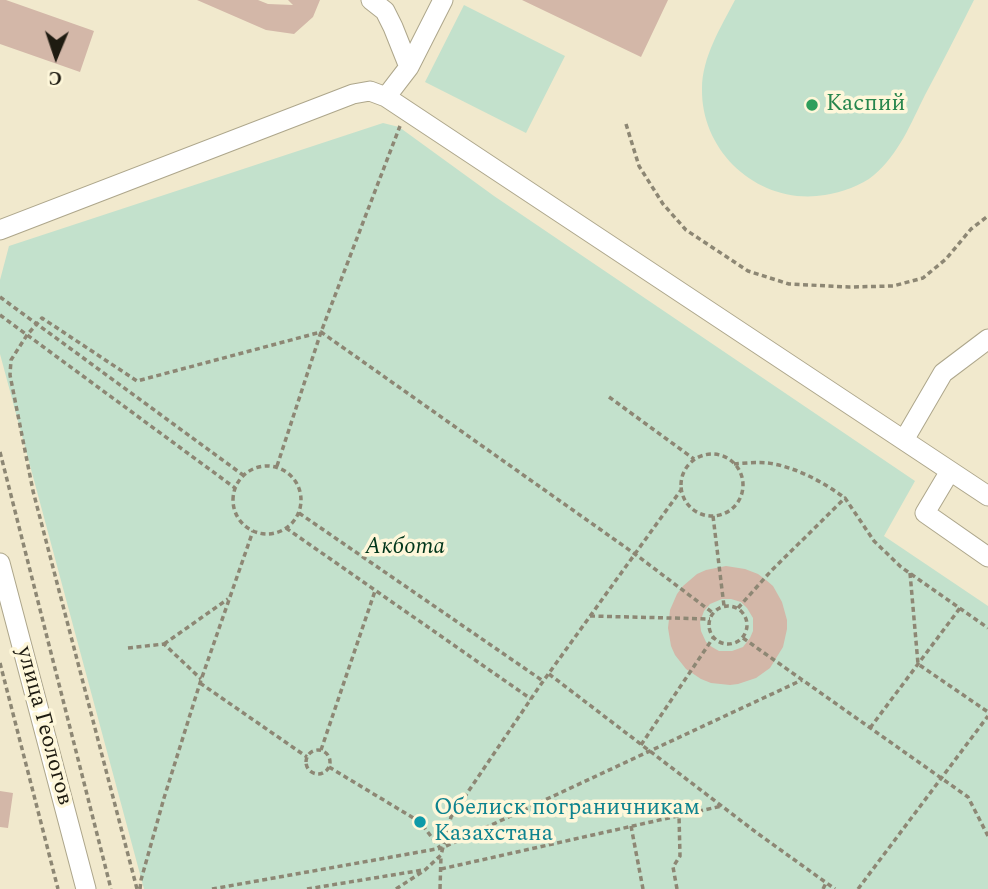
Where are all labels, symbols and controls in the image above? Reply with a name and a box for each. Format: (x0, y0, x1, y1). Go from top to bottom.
north arrow (21, 21, 91, 91)
text: С (48, 63, 63, 92)
place label: Каспий (826, 91, 905, 119)
marker: Каспий (804, 97, 820, 113)
park label: Акбота (365, 534, 445, 562)
street label: улица Геологов (9, 644, 77, 808)
place label: Обелиск пограничникам Казахстана (434, 795, 700, 849)
marker: Обелиск пограничникам Казахстана (412, 814, 428, 830)

